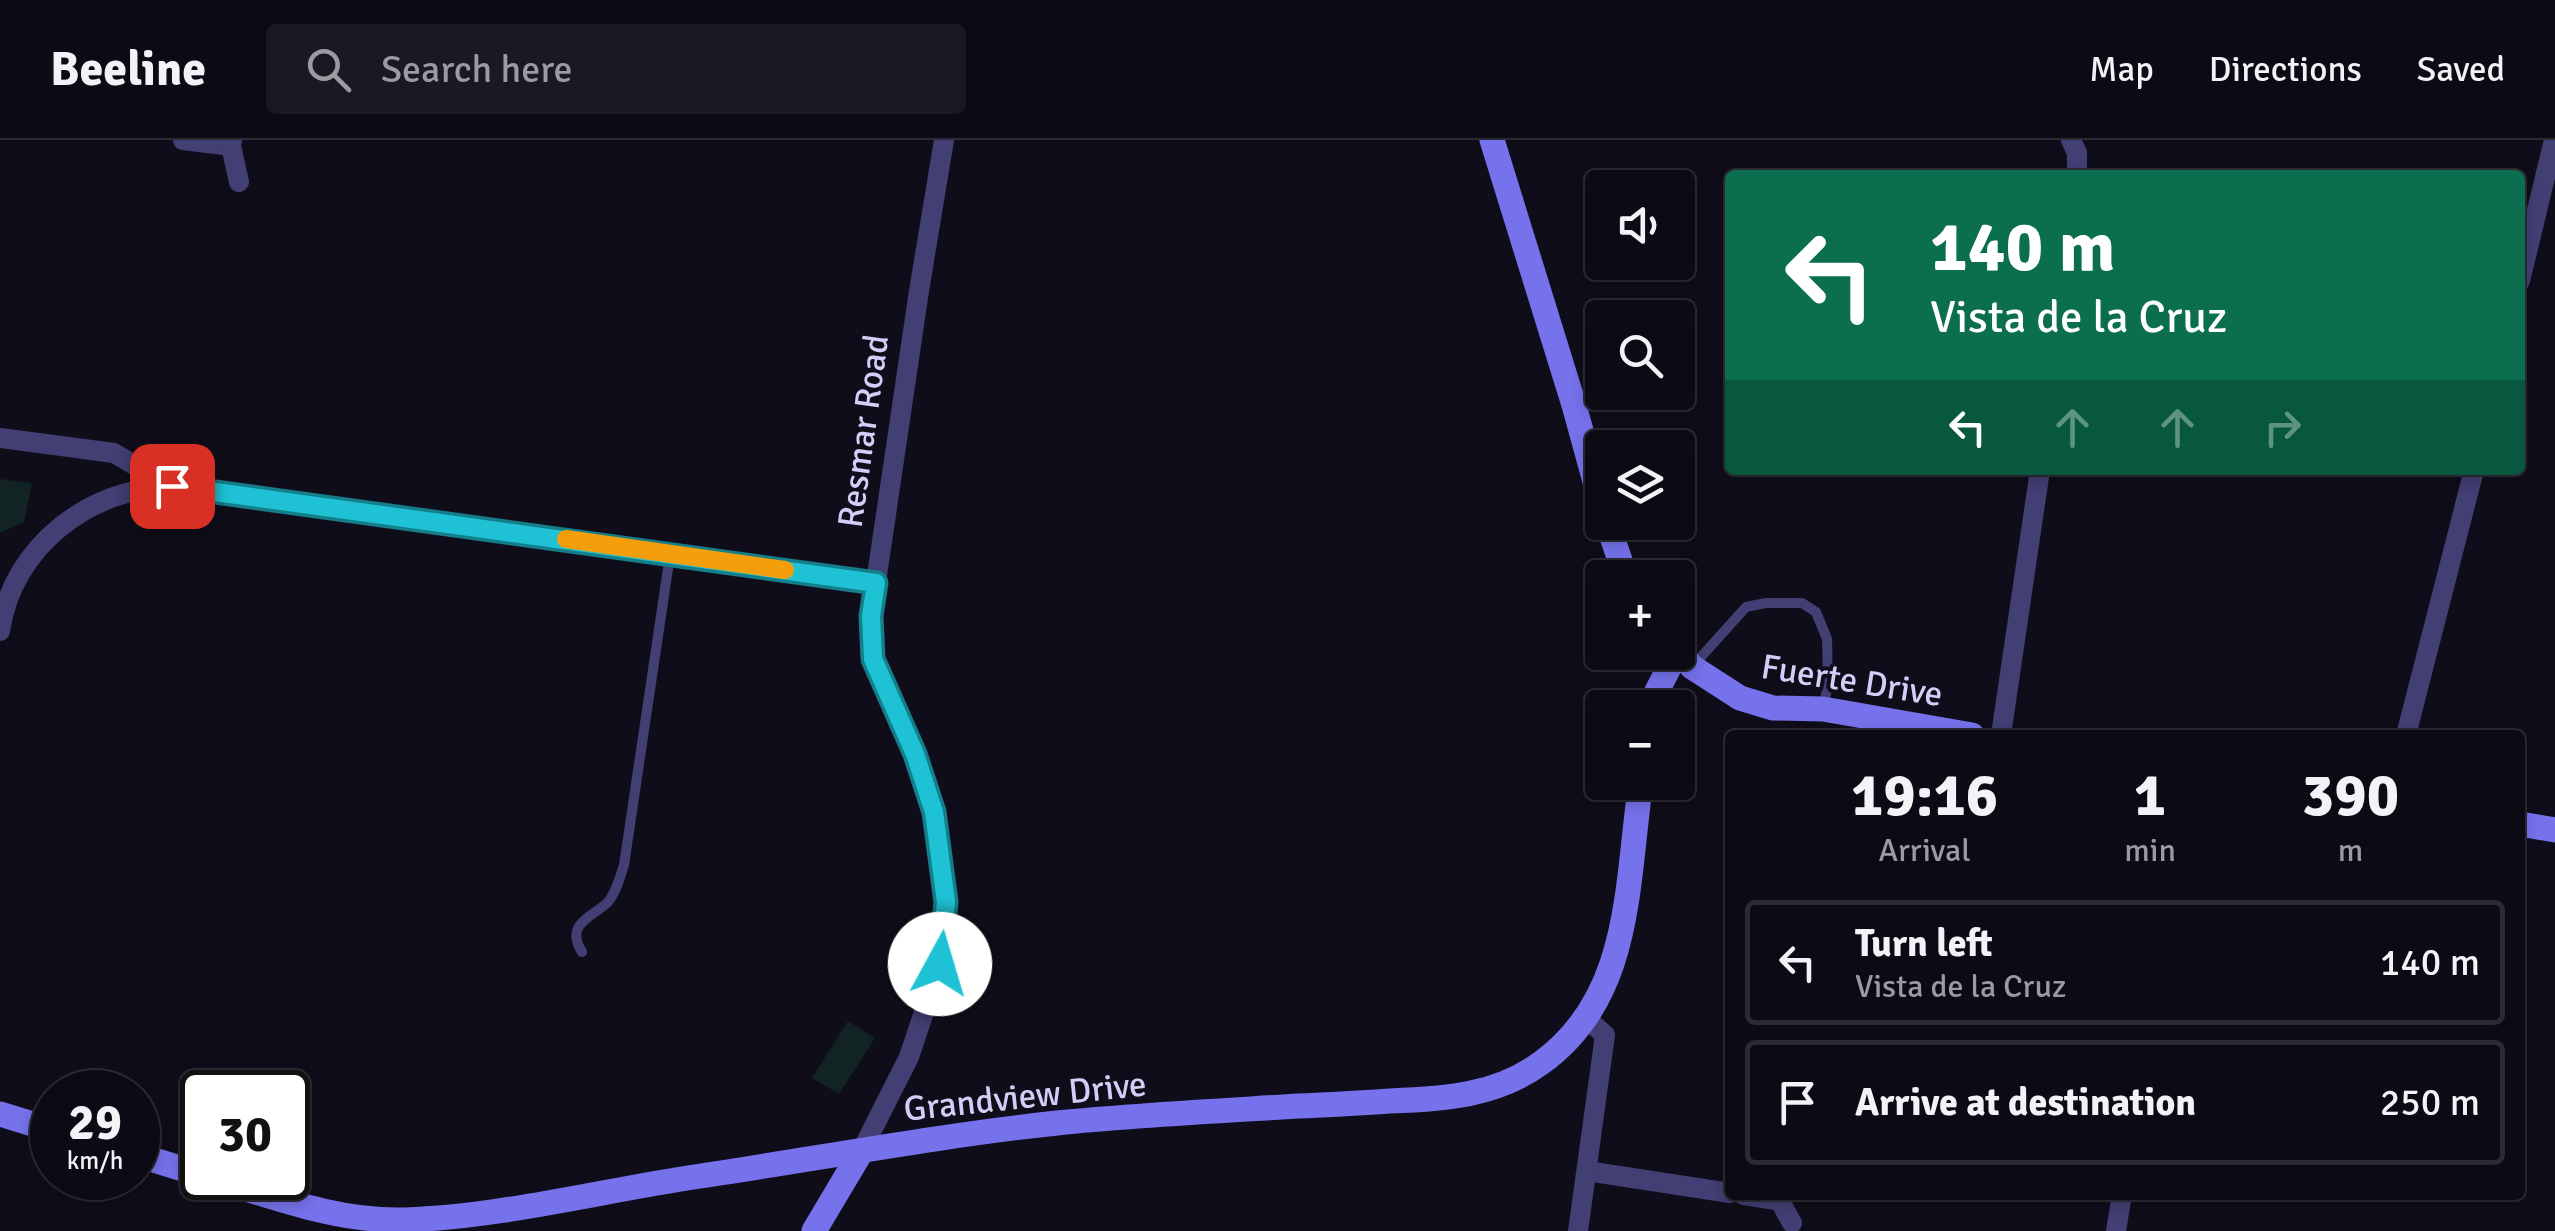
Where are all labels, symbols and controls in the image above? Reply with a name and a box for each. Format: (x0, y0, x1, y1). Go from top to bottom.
search box (266, 24, 966, 114)
text: Beeline (50, 40, 206, 99)
icon: search (301, 42, 356, 97)
text: Search here (381, 46, 573, 93)
text: Map (2089, 48, 2154, 91)
text: Directions (2209, 48, 2362, 91)
text: Saved (2417, 48, 2505, 91)
map controls (1585, 170, 1695, 800)
button: sound (1585, 170, 1695, 280)
text: 140 m (1930, 204, 2115, 290)
icon: left (1765, 210, 1895, 340)
text: Vista de la Cruz (1930, 290, 2227, 345)
button: search (1585, 300, 1695, 410)
street label: Resmar Road (829, 332, 898, 530)
icon: left (1940, 400, 1995, 455)
icon: ahead (2045, 400, 2100, 455)
icon: ahead (2150, 400, 2205, 455)
icon: right (2255, 400, 2310, 455)
button: layers (1585, 430, 1695, 540)
pin (130, 444, 215, 529)
icon: arrive (145, 459, 200, 514)
button: + (1585, 560, 1695, 670)
street label: Fuerte Drive (1758, 645, 1946, 716)
button: − (1585, 690, 1695, 800)
text: 19:16 (1851, 759, 1998, 833)
text: 1 (2134, 759, 2166, 833)
text: 390 (2302, 759, 2399, 833)
text: Arrival (1879, 831, 1971, 870)
text: min (2124, 831, 2176, 870)
text: m (2338, 831, 2363, 870)
position arrow (888, 912, 992, 1016)
text: Turn left (1855, 920, 1993, 967)
icon: left (1770, 935, 1825, 990)
text: 140 m (2380, 939, 2480, 986)
text: Vista de la Cruz (1855, 967, 2066, 1006)
street label: Grandview Drive (902, 1062, 1149, 1131)
speed limit sign: 30 (180, 1070, 310, 1200)
icon: arrive (1770, 1075, 1825, 1130)
text: Arrive at destination (1855, 1079, 2196, 1126)
text: 250 m (2380, 1079, 2480, 1126)
text: 29 (68, 1092, 122, 1154)
text: km/h (67, 1145, 123, 1176)

